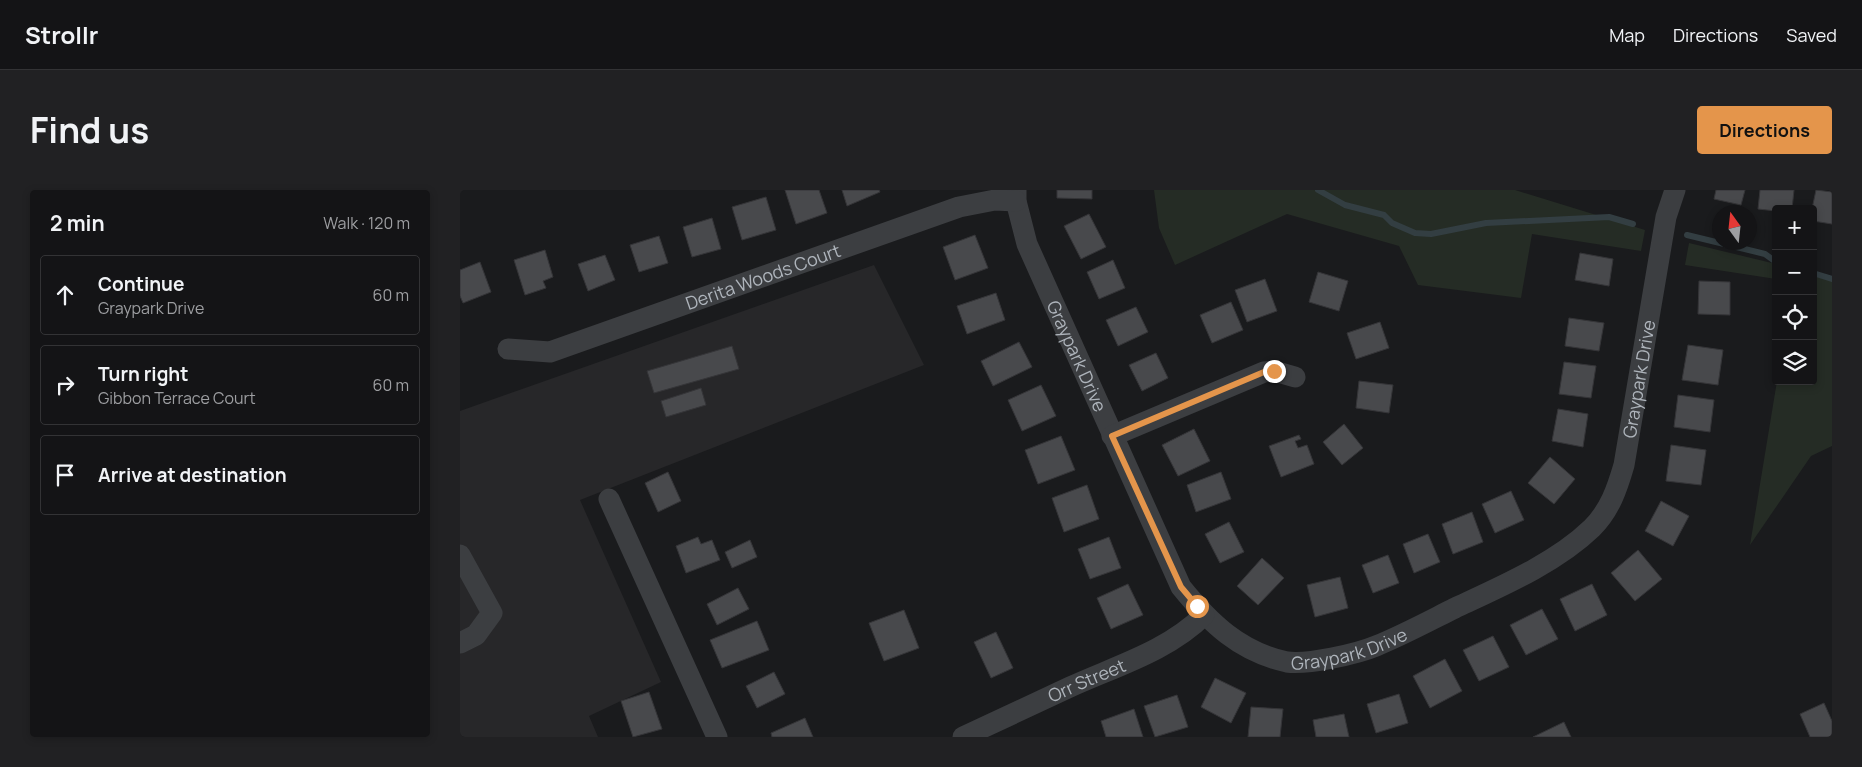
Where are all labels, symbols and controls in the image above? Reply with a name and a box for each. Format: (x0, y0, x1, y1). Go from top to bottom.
text: Strollr (25, 18, 98, 51)
text: Map (1609, 23, 1645, 47)
text: Directions (1673, 23, 1758, 47)
text: Saved (1786, 23, 1837, 47)
text: Find us (30, 106, 149, 154)
button: Directions (1697, 106, 1832, 154)
north arrow (1712, 205, 1757, 250)
map controls (1772, 205, 1817, 385)
button: + (1772, 205, 1817, 250)
text: 2 min (50, 209, 105, 237)
text: Walk · 120 m (323, 212, 410, 234)
street label: Derita Woods Court (682, 238, 844, 315)
button: − (1772, 250, 1817, 295)
text: Continue (98, 271, 184, 297)
icon: ahead (51, 281, 79, 309)
text: 60 m (373, 284, 409, 306)
button: locate (1772, 295, 1817, 340)
street label: Graypark Drive (1042, 296, 1113, 415)
text: Graypark Drive (98, 297, 204, 319)
street label: Graypark Drive (1617, 318, 1660, 440)
button: layers (1772, 340, 1817, 385)
route end (1263, 360, 1286, 383)
text: Turn right (98, 361, 188, 387)
icon: right (51, 371, 79, 399)
text: 60 m (373, 374, 409, 396)
text: Gibbon Terrace Court (98, 387, 256, 409)
icon: arrive (51, 461, 79, 489)
text: Arrive at destination (98, 462, 287, 488)
route start (1186, 595, 1209, 618)
street label: Graypark Drive (1291, 622, 1411, 675)
street label: Orr Street (1044, 653, 1129, 708)

